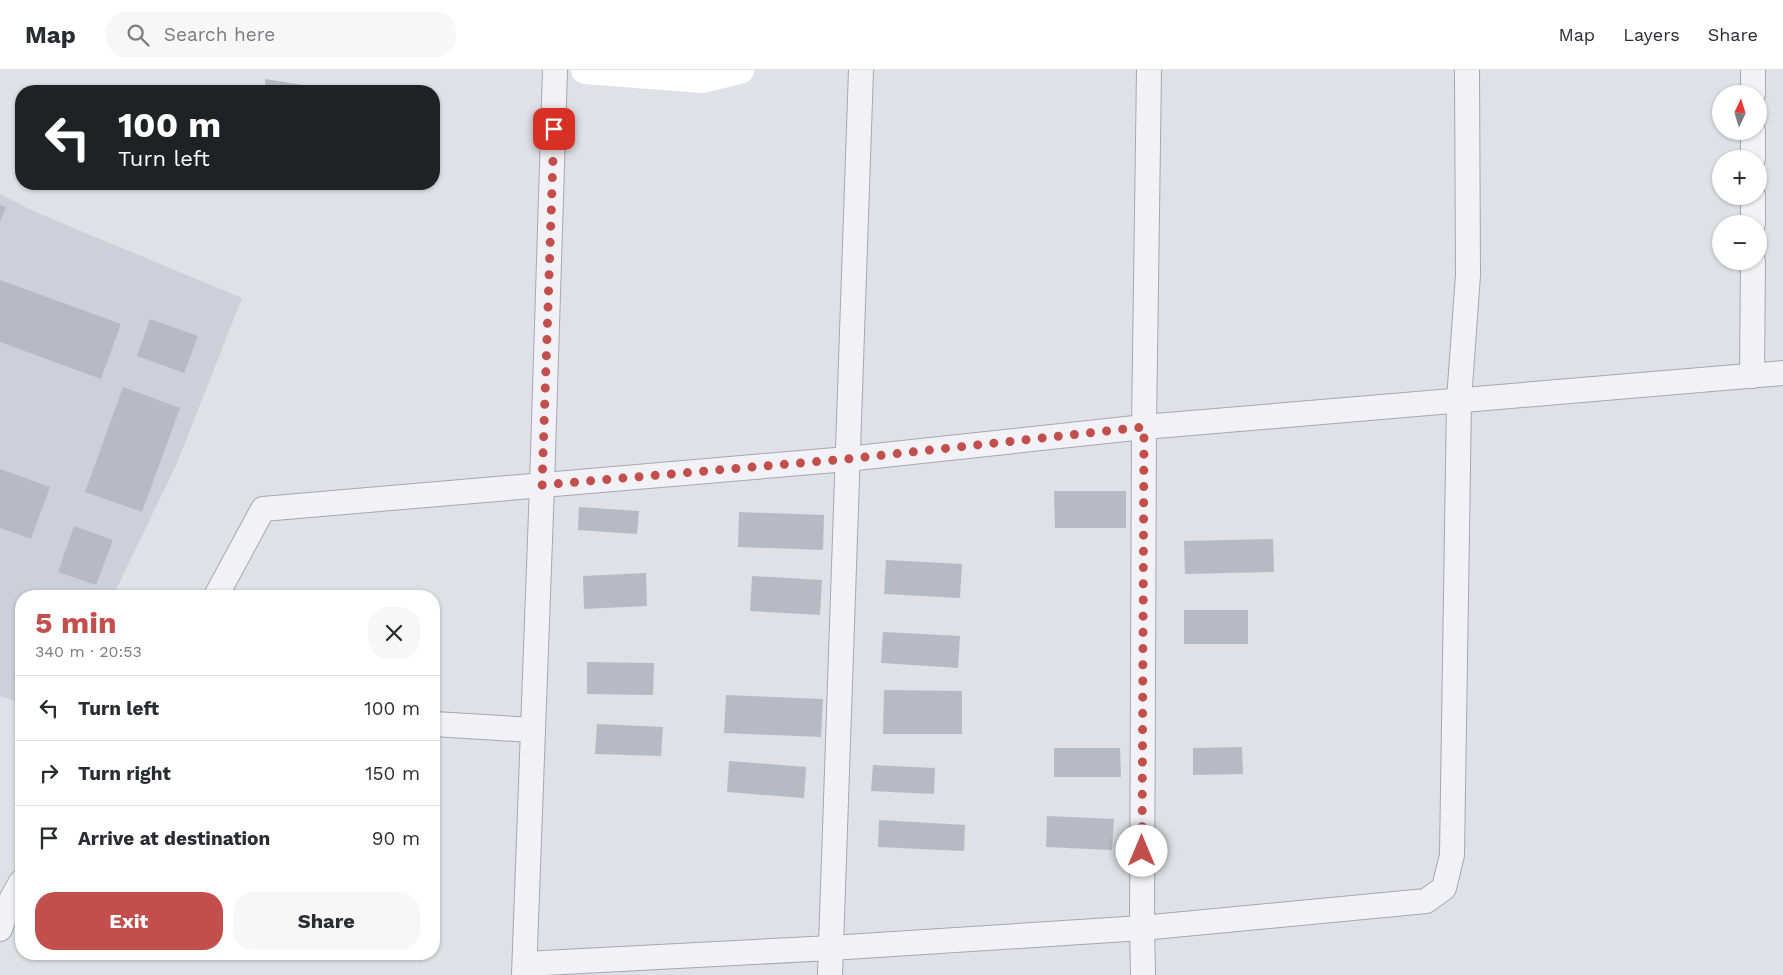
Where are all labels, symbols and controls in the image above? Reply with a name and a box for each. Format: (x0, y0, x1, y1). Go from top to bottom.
search box (106, 12, 456, 57)
text: Map (25, 21, 76, 49)
icon: search (124, 21, 152, 49)
text: Search here (164, 23, 275, 46)
text: Map (1558, 24, 1595, 45)
text: Layers (1623, 24, 1680, 45)
text: Share (1708, 24, 1758, 45)
north arrow (1712, 85, 1768, 140)
map controls (1712, 85, 1767, 270)
text: 100 m (118, 104, 221, 146)
icon: left (35, 105, 100, 170)
pin (533, 108, 575, 150)
icon: arrive (540, 115, 568, 143)
text: Turn left (118, 146, 210, 171)
button: + (1712, 150, 1767, 205)
button: − (1712, 215, 1767, 270)
text: 5 min (35, 605, 117, 640)
button: close (368, 607, 420, 659)
text: 340 m · 20:53 (35, 642, 142, 661)
icon: left (35, 694, 63, 722)
text: Turn left (78, 697, 159, 720)
text: 100 m (364, 697, 420, 720)
icon: right (35, 759, 63, 787)
text: Turn right (78, 762, 171, 785)
text: 150 m (365, 762, 420, 785)
icon: arrive (35, 824, 63, 852)
position arrow (1115, 824, 1167, 876)
text: Arrive at destination (78, 827, 270, 850)
text: 90 m (372, 827, 420, 850)
button: Exit (35, 892, 223, 950)
button: Share (233, 892, 420, 950)

